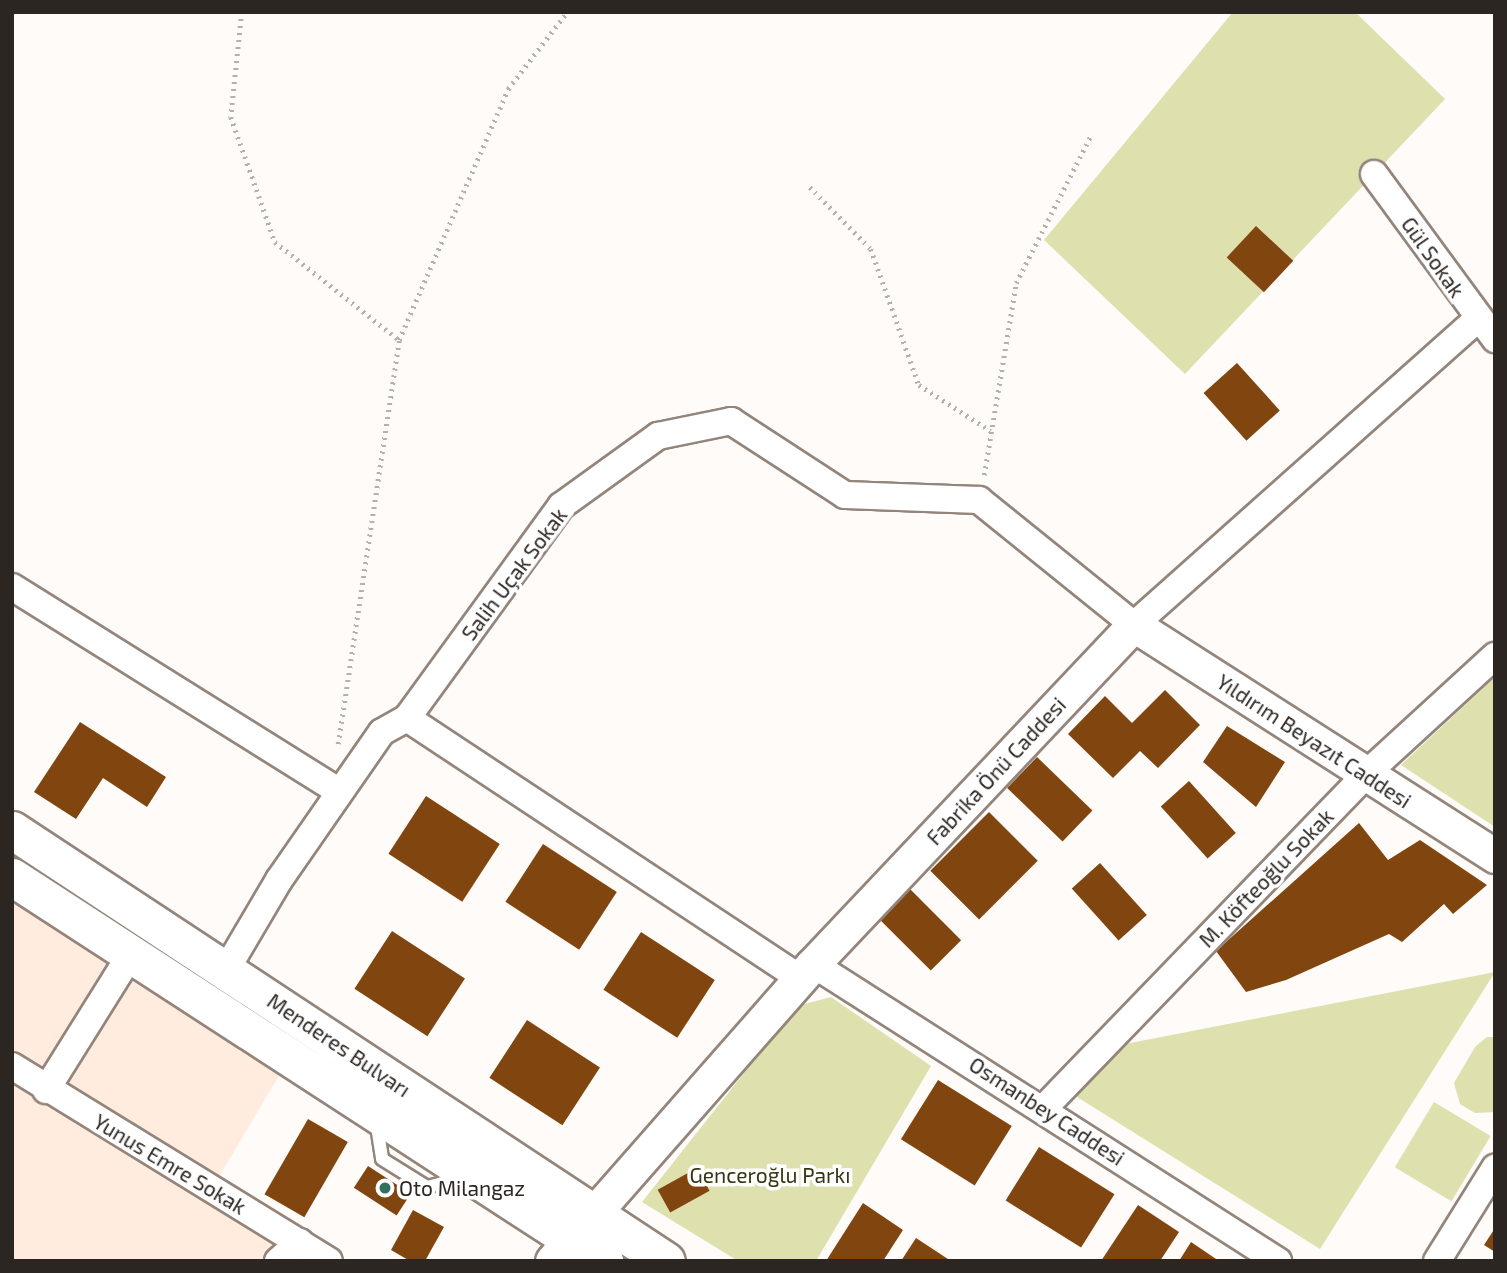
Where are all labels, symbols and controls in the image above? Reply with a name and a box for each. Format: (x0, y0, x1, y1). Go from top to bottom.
street label: Gül Sokak (1396, 212, 1470, 302)
street label: Salih Uçak Sokak (456, 503, 572, 645)
street label: Yıldırım Beyazıt Caddesi (1212, 669, 1416, 813)
street label: Fabrika Önü Caddesi (921, 692, 1071, 850)
street label: M. Köfteoğlu Sokak (1194, 804, 1338, 952)
street label: Menderes Bulvarı (263, 988, 415, 1102)
street label: Osmanbey Caddesi (964, 1051, 1130, 1171)
street label: Yunus Emre Sokak (89, 1109, 251, 1219)
park label: Genceroğlu Parkı (690, 1162, 850, 1188)
place label: Oto Milangaz (399, 1175, 525, 1201)
marker: Oto Milangaz (377, 1180, 393, 1196)

